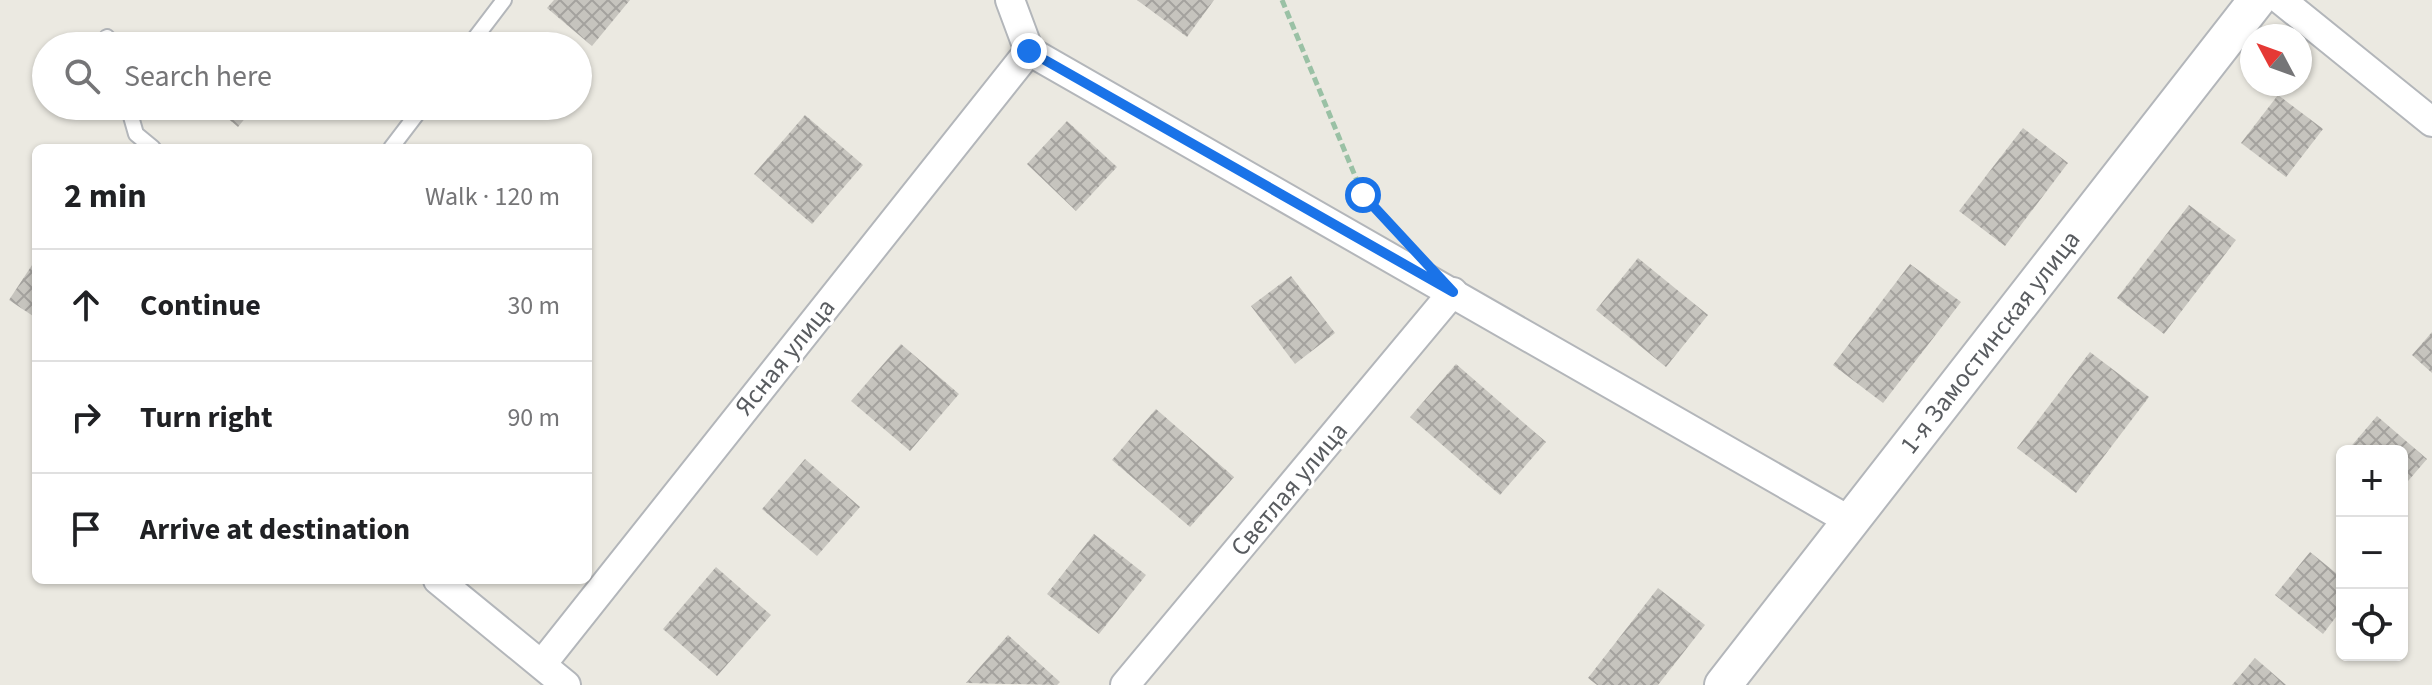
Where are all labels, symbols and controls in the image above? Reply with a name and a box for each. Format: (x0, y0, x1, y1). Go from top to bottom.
north arrow (2240, 24, 2312, 96)
search box (32, 32, 592, 120)
route end (1011, 33, 1047, 69)
icon: search (60, 54, 104, 98)
text: Search here (124, 55, 272, 98)
text: 2 min (64, 172, 147, 221)
route start (1345, 177, 1381, 213)
text: Walk · 120 m (425, 178, 560, 215)
street label: 1-я Замостинская улица (1891, 222, 2089, 462)
icon: ahead (64, 283, 108, 327)
text: Continue (140, 284, 261, 327)
text: 30 m (507, 287, 560, 324)
street label: Ясная улица (726, 290, 844, 424)
icon: right (64, 395, 108, 439)
text: Turn right (140, 396, 272, 439)
text: 90 m (507, 399, 560, 436)
street label: Светлая улица (1222, 414, 1356, 564)
map controls (2336, 445, 2408, 661)
button: + (2336, 445, 2408, 517)
icon: arrive (64, 507, 108, 551)
text: Arrive at destination (140, 508, 410, 551)
button: − (2336, 517, 2408, 589)
button: locate (2336, 589, 2408, 661)

